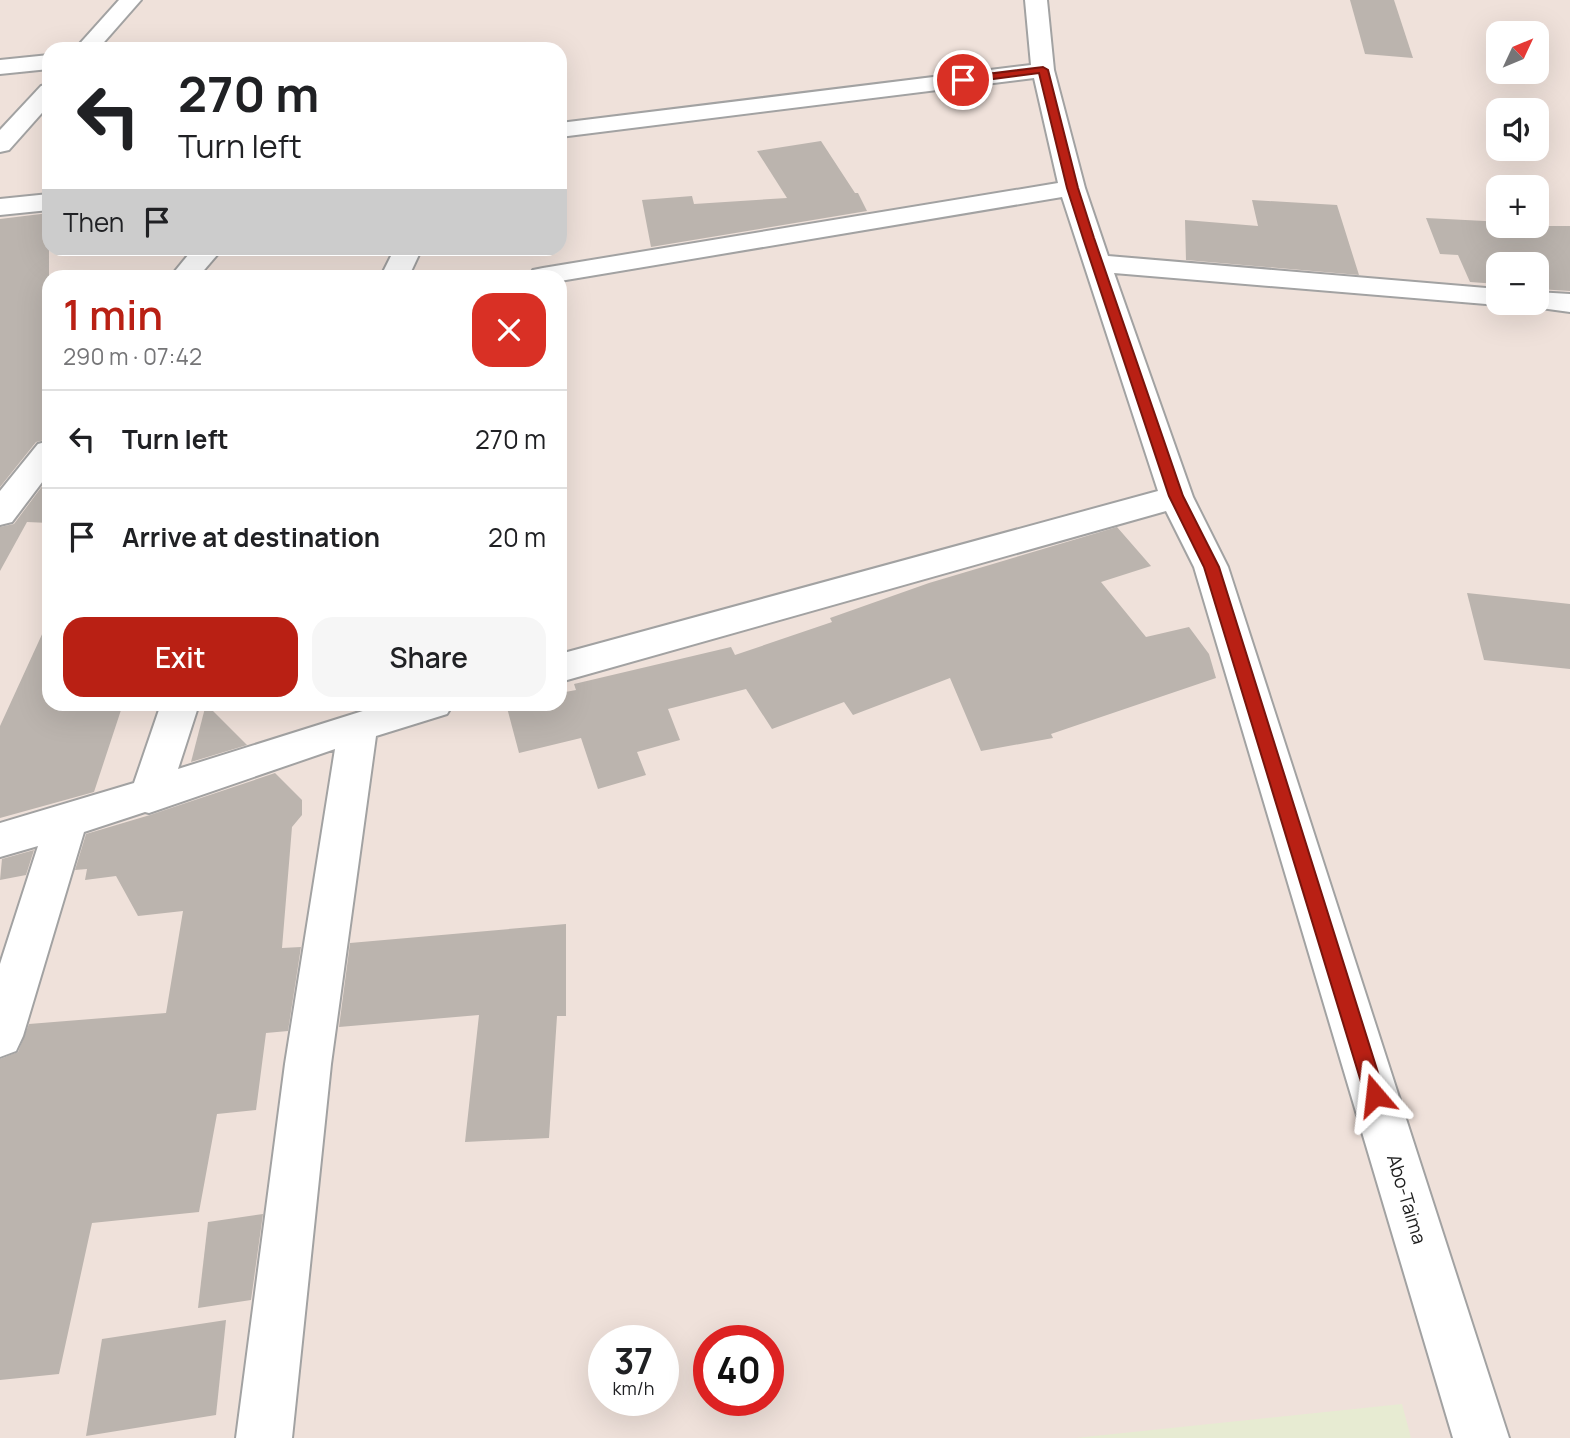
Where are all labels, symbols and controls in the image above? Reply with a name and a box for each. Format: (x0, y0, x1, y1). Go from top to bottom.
north arrow (1486, 21, 1549, 84)
map controls (1486, 21, 1549, 315)
pin (933, 50, 993, 110)
text: 270 m (178, 60, 319, 127)
icon: arrive (944, 61, 982, 99)
icon: left (63, 70, 154, 161)
button: sound (1486, 98, 1549, 161)
text: Turn left (178, 124, 302, 168)
button: + (1486, 175, 1549, 238)
icon: arrive (138, 203, 176, 241)
text: Then (63, 204, 124, 240)
button: − (1486, 252, 1549, 315)
text: 1 min (63, 285, 163, 343)
button: close (472, 293, 546, 367)
text: 290 m · 07:42 (63, 340, 202, 372)
icon: left (63, 420, 101, 458)
text: Turn left (122, 421, 229, 457)
text: 270 m (475, 421, 546, 457)
icon: arrive (63, 518, 101, 556)
text: Arrive at destination (122, 519, 380, 555)
text: 20 m (488, 519, 546, 555)
button: Exit (63, 617, 298, 697)
button: Share (312, 617, 546, 697)
position arrow (1338, 1058, 1412, 1132)
street label: Abo-Taima (1381, 1151, 1433, 1247)
speed limit sign: 40 (693, 1325, 784, 1416)
text: 37 (614, 1337, 653, 1385)
text: km/h (613, 1376, 654, 1400)

